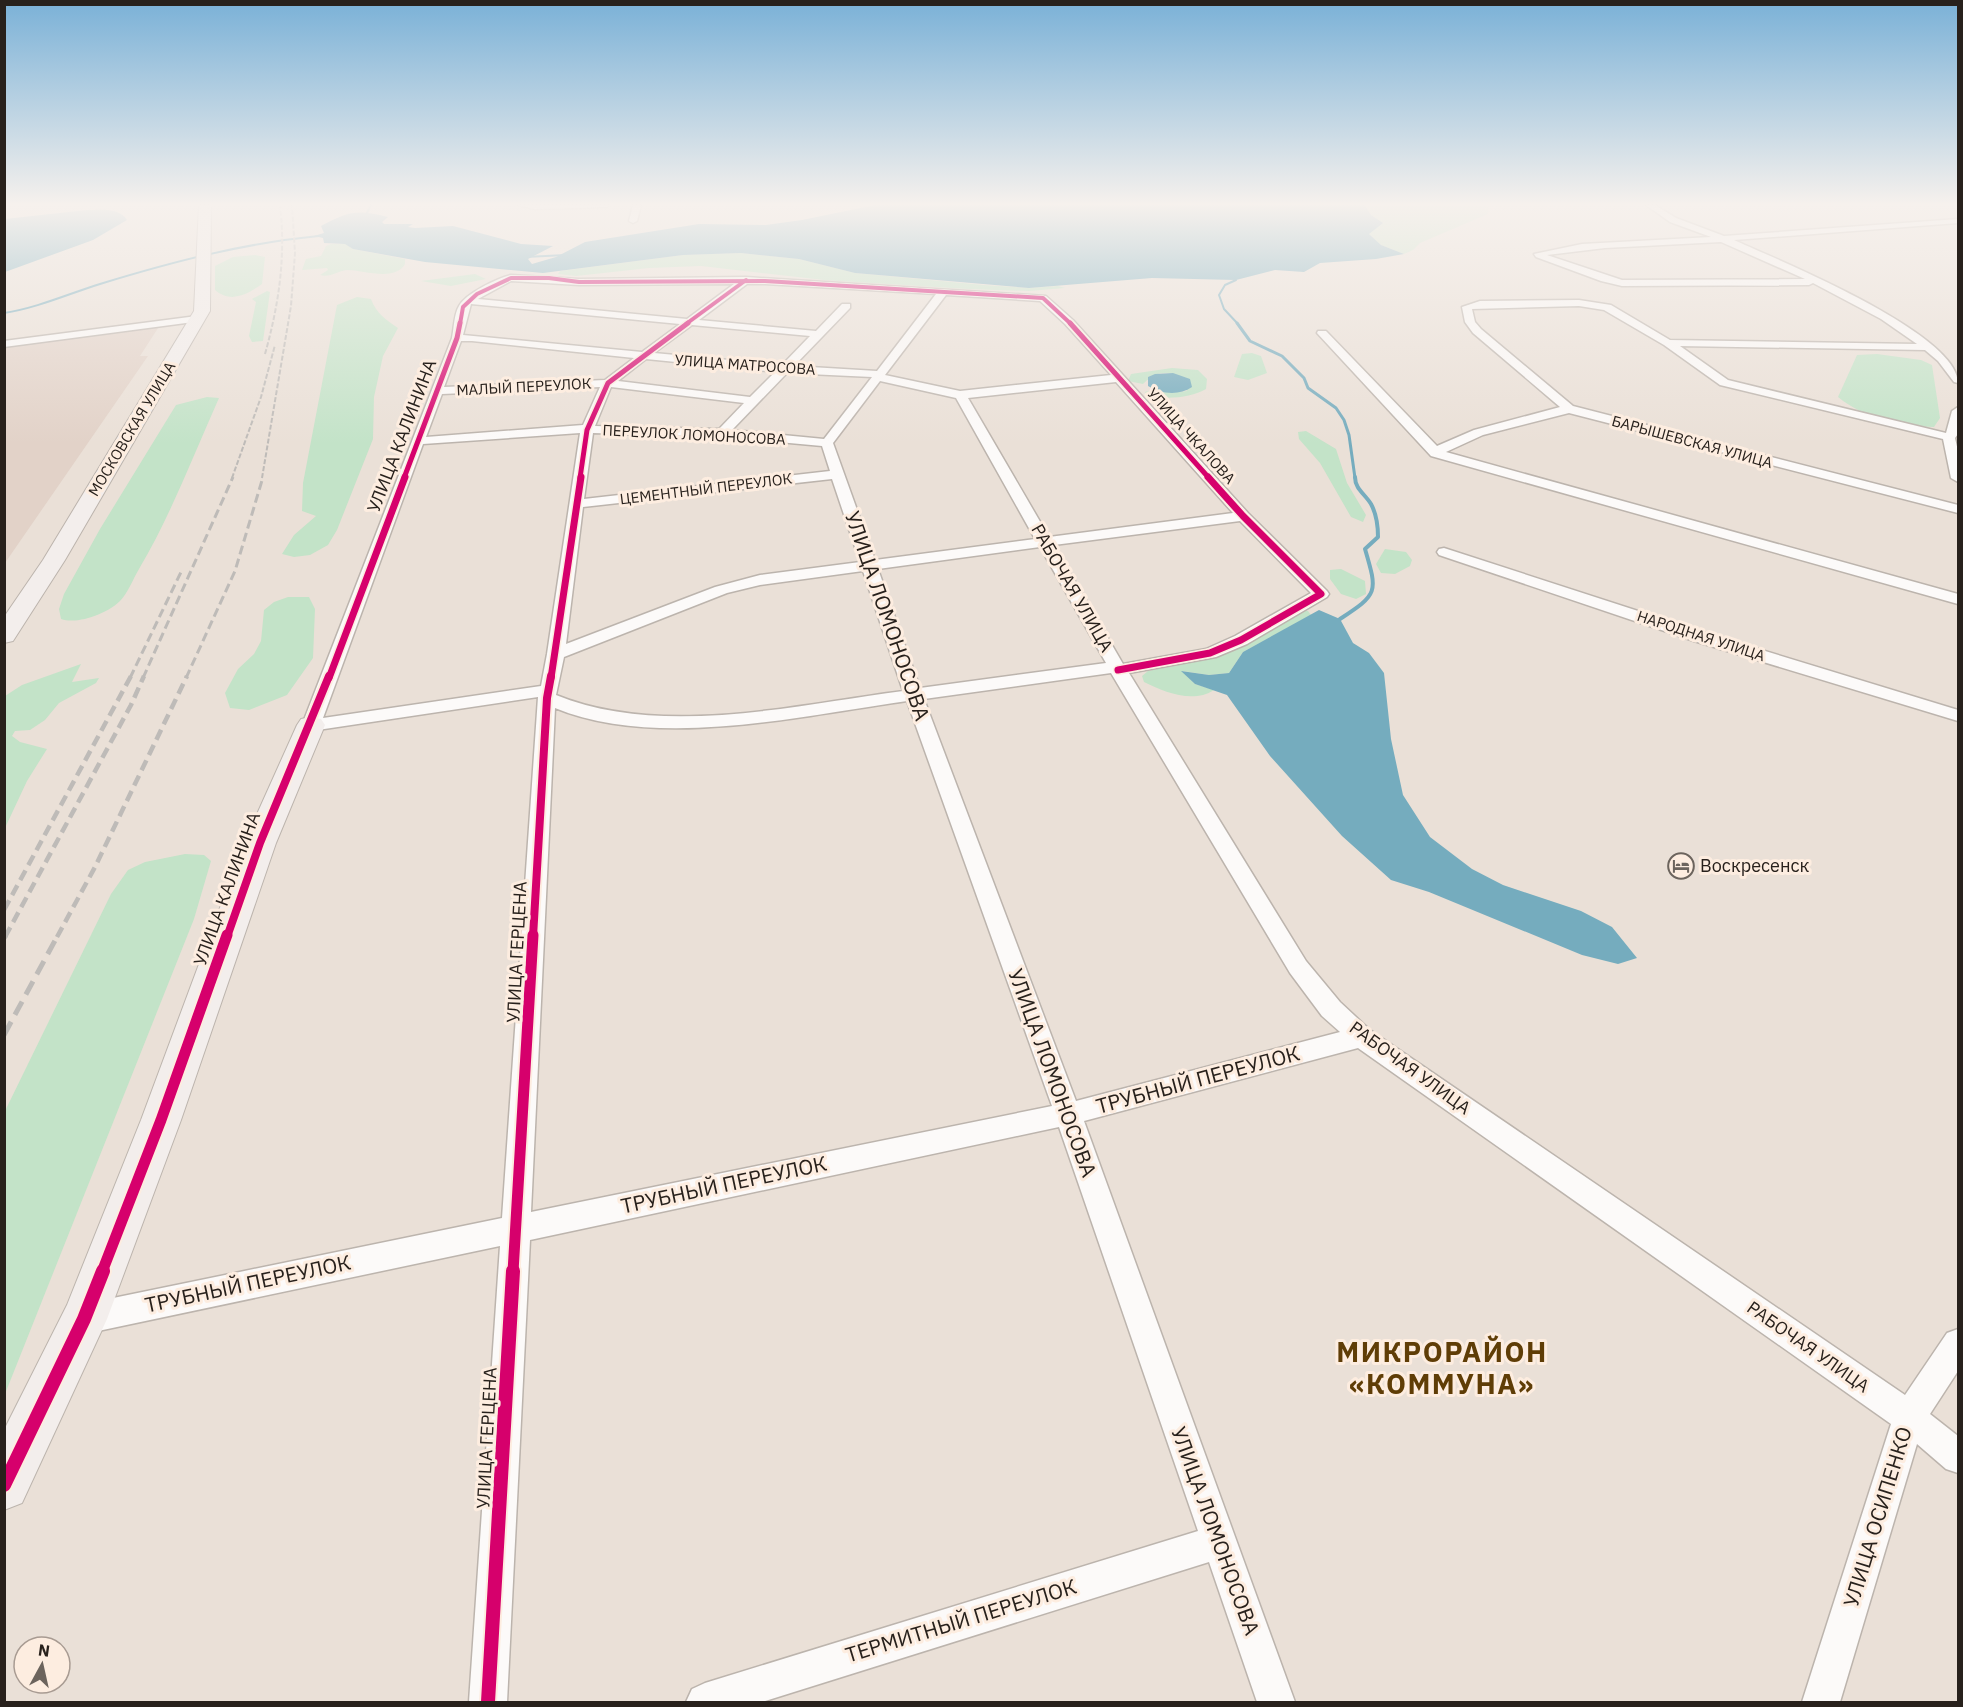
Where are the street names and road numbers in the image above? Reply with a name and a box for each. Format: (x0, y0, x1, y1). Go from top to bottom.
street label: УЛИЦА МАТРОСОВА (674, 350, 817, 379)
street label: УЛИЦА КАЛИНИНА (362, 356, 441, 516)
street label: МОСКОВСКАЯ УЛИЦА (84, 358, 179, 500)
street label: МАЛЫЙ ПЕРЕУЛОК (456, 373, 592, 400)
street label: УЛИЦА ЧКАЛОВА (1143, 384, 1240, 488)
street label: БАРЫШЕВСКАЯ УЛИЦА (1610, 411, 1775, 472)
street label: ПЕРЕУЛОК ЛОМОНОСОВА (602, 420, 786, 449)
street label: ЦЕМЕНТНЫЙ ПЕРЕУЛОК (619, 468, 793, 509)
street label: УЛИЦА ЛОМОНОСОВА (839, 507, 937, 724)
street label: РАБОЧАЯ УЛИЦА (1026, 520, 1119, 656)
street label: НАРОДНАЯ УЛИЦА (1635, 606, 1768, 665)
street label: УЛИЦА КАЛИНИНА (188, 808, 265, 969)
street label: УЛИЦА ГЕРЦЕНА (501, 880, 532, 1024)
street label: УЛИЦА ЛОМОНОСОВА (1002, 965, 1104, 1181)
street label: РАБОЧАЯ УЛИЦА (1345, 1016, 1476, 1120)
street label: ТРУБНЫЙ ПЕРЕУЛОК (1093, 1038, 1303, 1120)
street label: ТРУБНЫЙ ПЕРЕУЛОК (618, 1148, 829, 1220)
street label: ТРУБНЫЙ ПЕРЕУЛОК (142, 1247, 353, 1319)
street label: РАБОЧАЯ УЛИЦА (1743, 1296, 1874, 1398)
street label: УЛИЦА ГЕРЦЕНА (471, 1366, 502, 1510)
street label: УЛИЦА ЛОМОНОСОВА (1165, 1423, 1267, 1639)
street label: УЛИЦА ОСИПЕНКО (1836, 1423, 1918, 1610)
street label: ТЕРМИТНЫЙ ПЕРЕУЛОК (842, 1572, 1080, 1669)

